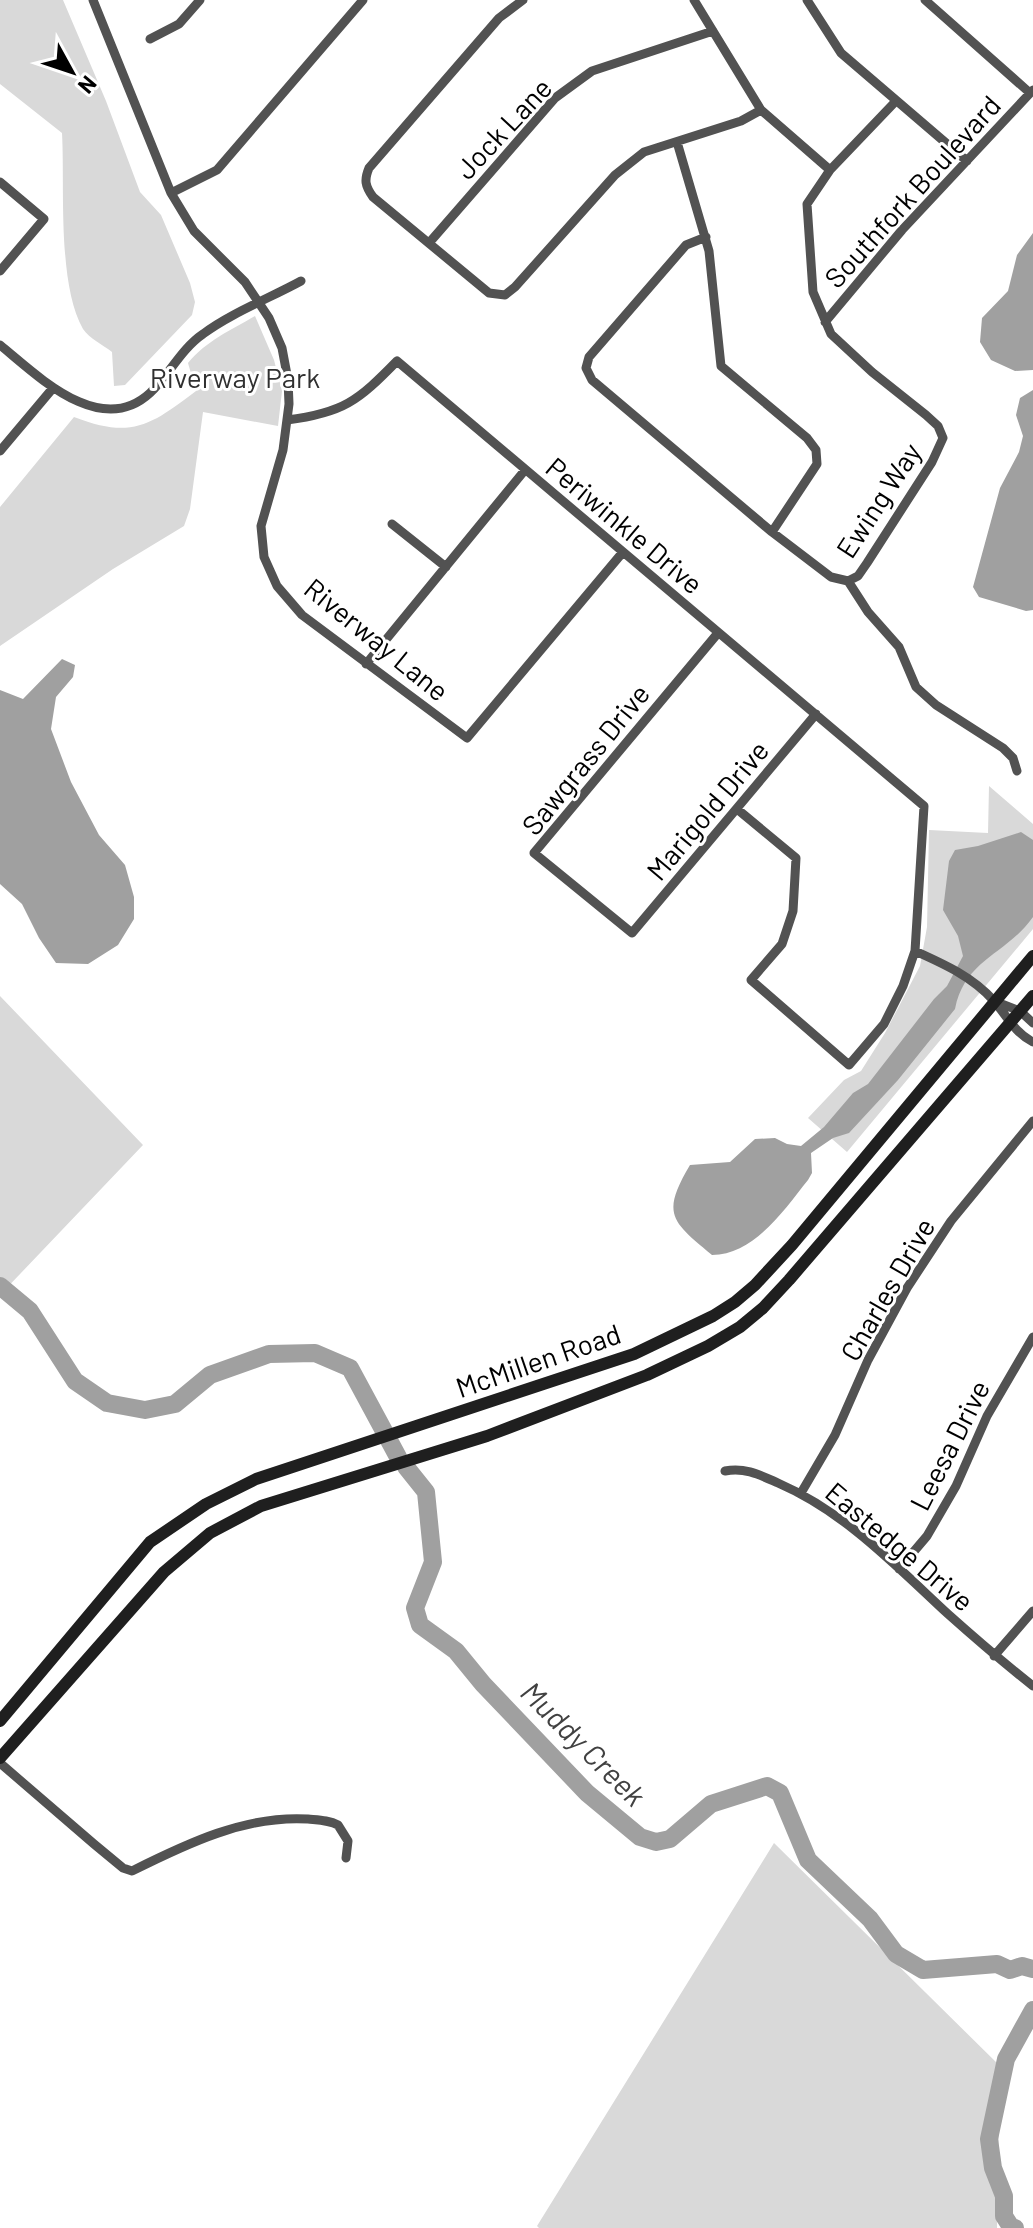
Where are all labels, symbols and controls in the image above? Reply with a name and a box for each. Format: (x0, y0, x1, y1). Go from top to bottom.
north arrow (32, 32, 112, 112)
street label: Jock Lane (448, 70, 558, 186)
text: N (73, 72, 103, 99)
street label: Southfork Boulevard (817, 88, 1007, 294)
park label: Riverway Park (150, 360, 320, 394)
street label: Ewing Way (828, 436, 928, 564)
street label: Periwinkle Drive (540, 450, 710, 600)
street label: Riverway Lane (298, 571, 456, 707)
street label: Sawgrass Drive (514, 677, 656, 841)
street label: Marigold Drive (639, 733, 775, 887)
street label: Charles Drive (832, 1212, 942, 1366)
street label: McMillen Road (451, 1316, 625, 1404)
street label: Leesa Drive (902, 1374, 996, 1516)
street label: Eastedge Drive (819, 1474, 981, 1618)
water label: Muddy Creek (514, 1673, 654, 1813)

